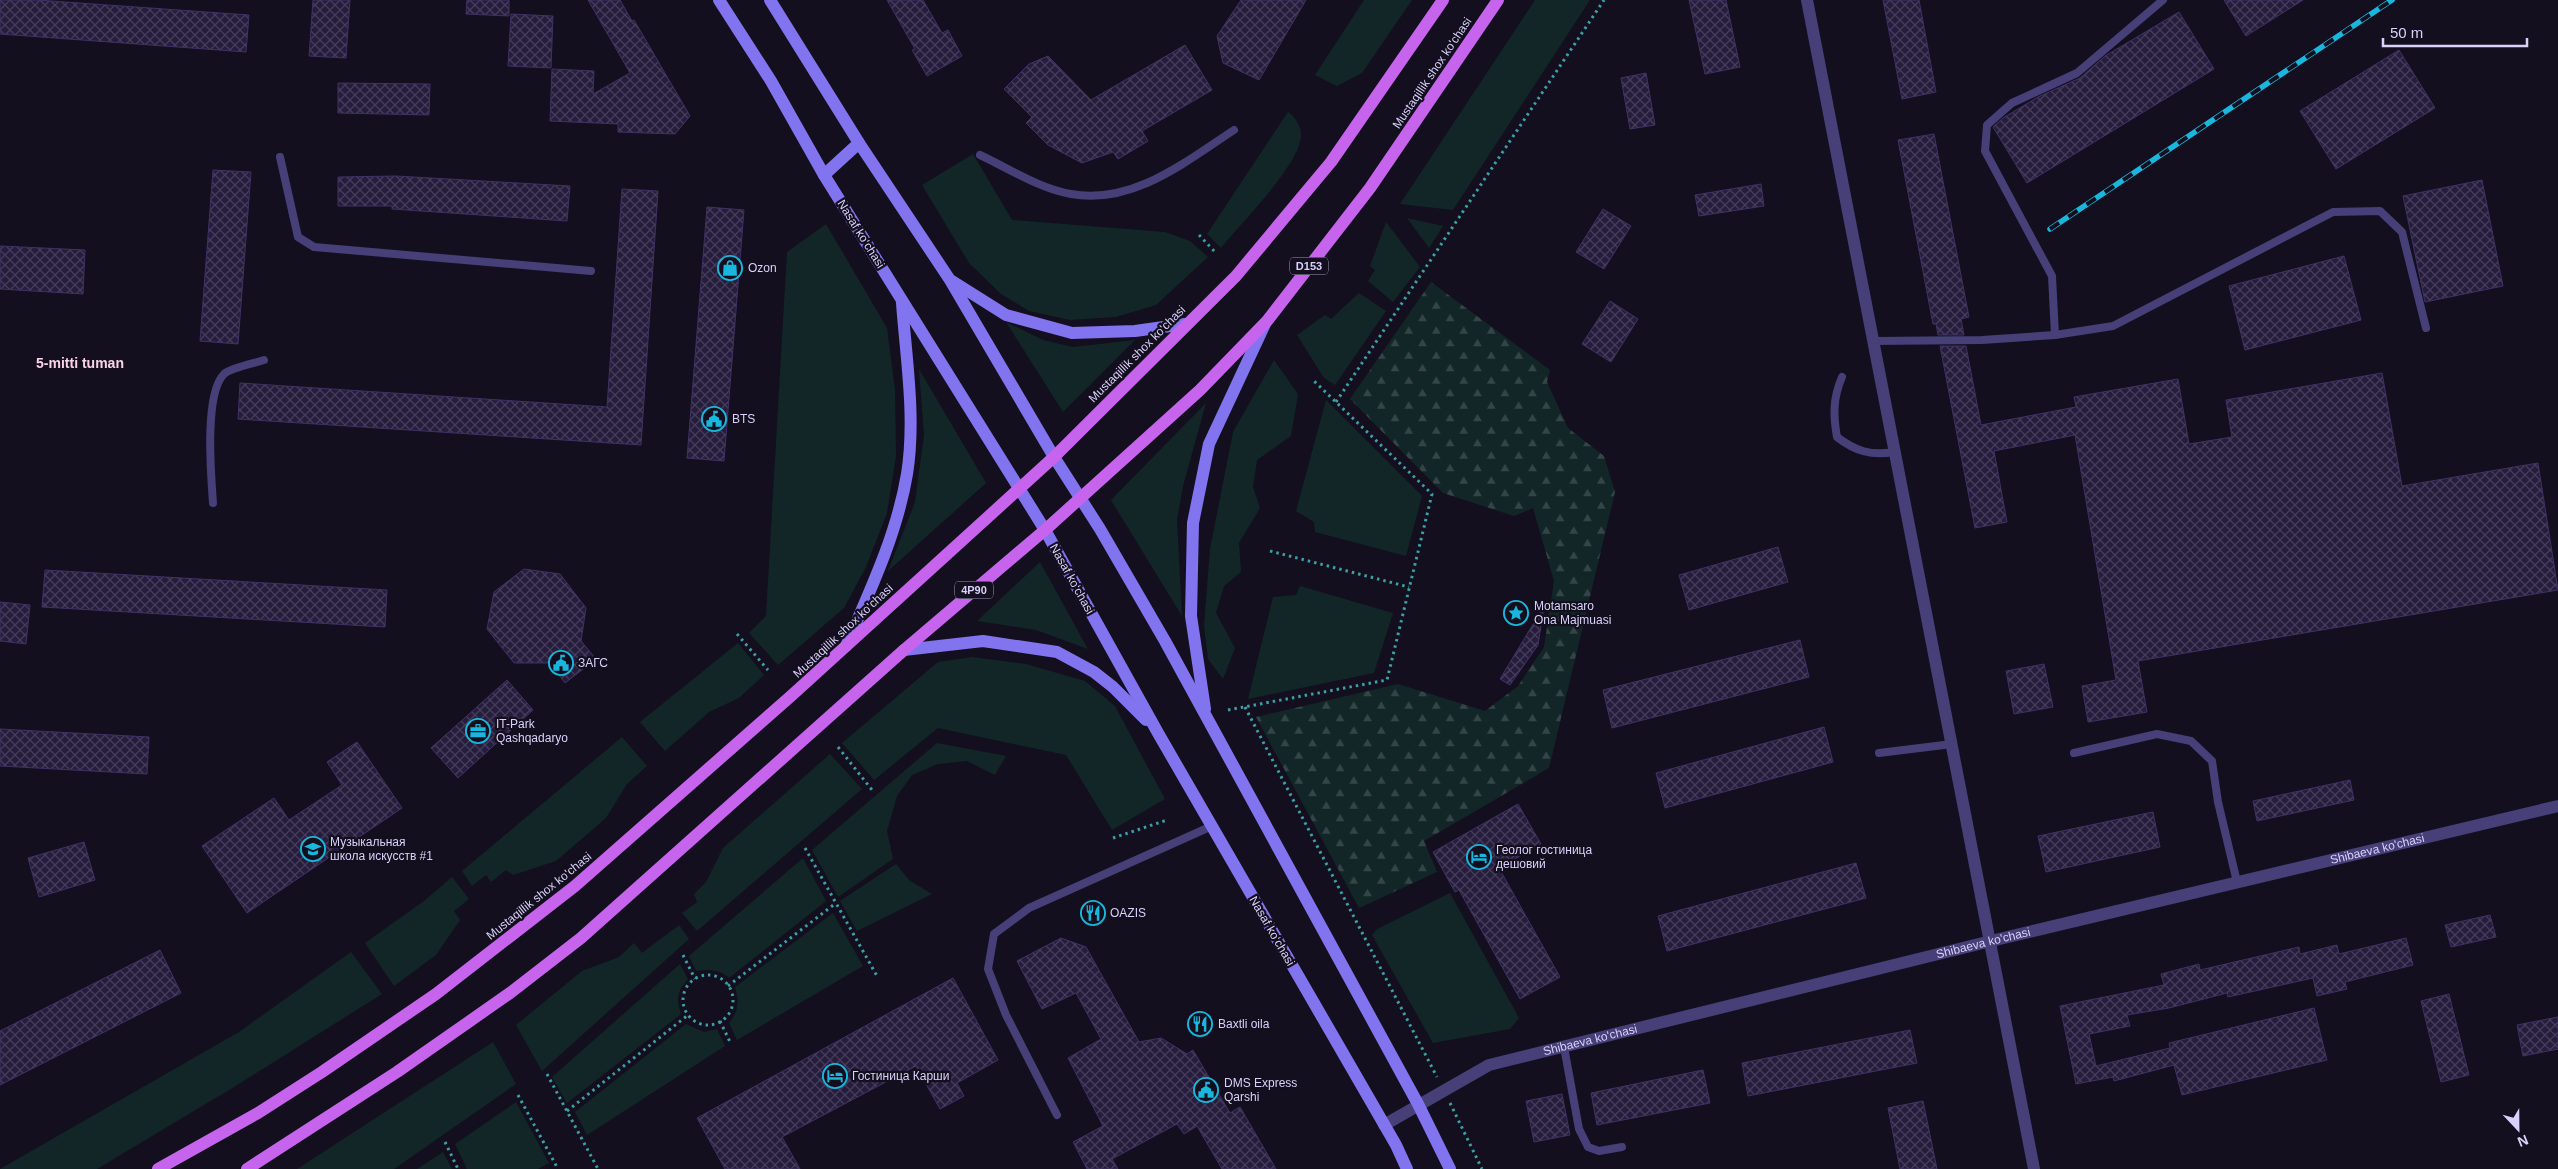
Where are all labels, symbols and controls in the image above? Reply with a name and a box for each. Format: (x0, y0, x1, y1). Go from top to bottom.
street label: Mustaqillik shox ko'chasi (1390, 15, 1474, 131)
scale bar (2383, 15, 2527, 47)
text: 50 m (2390, 24, 2423, 41)
street label: Nasaf ko‘chasi (834, 197, 888, 271)
shop icon: Ozon (717, 255, 743, 281)
road number: D153 (1290, 258, 1328, 274)
place label: Ozon (748, 261, 777, 275)
street label: Mustaqillik shox ko'chasi (1086, 303, 1188, 405)
district label: 5-mitti tuman (36, 355, 124, 371)
public building icon: BTS (701, 406, 727, 432)
place label: BTS (732, 412, 755, 426)
street label: Nasaf ko‘chasi (1047, 541, 1097, 617)
street label: Mustaqillik shox ko'chasi (790, 581, 896, 681)
road number: 4P90 (955, 582, 993, 598)
place label: Motamsaro Ona Majmuasi (1534, 599, 1611, 627)
place icon: Motamsaro Ona Majmuasi (1503, 600, 1529, 626)
public building icon: ЗАГС (548, 650, 574, 676)
place label: ЗАГС (578, 656, 608, 670)
place label: IT-Park Qashqadaryo (496, 717, 568, 745)
office icon: IT-Park Qashqadaryo (465, 718, 491, 744)
street label: Shibaeva ko'chasi (2329, 831, 2426, 867)
place label: Музыкальная школа искусств #1 (330, 835, 433, 863)
school or university icon: Музыкальная школа искусств #1 (300, 836, 326, 862)
place label: Геолог гостиница дешовий (1496, 843, 1592, 871)
hotel icon: Геолог гостиница дешовий (1466, 844, 1492, 870)
street label: Mustaqillik shox ko'chasi (484, 849, 594, 943)
street label: Nasaf ko‘chasi (1246, 894, 1298, 968)
restaurant icon: OAZIS (1080, 900, 1106, 926)
place label: OAZIS (1110, 906, 1146, 920)
street label: Shibaeva ko'chasi (1935, 925, 2032, 961)
restaurant icon: Baxtli oila (1187, 1011, 1213, 1037)
place label: Baxtli oila (1218, 1017, 1270, 1031)
street label: Shibaeva ko'chasi (1542, 1022, 1639, 1058)
hotel icon: Гостиница Карши (822, 1063, 848, 1089)
place label: Гостиница Карши (852, 1069, 949, 1083)
place label: DMS Express Qarshi (1224, 1076, 1297, 1104)
public building icon: DMS Express Qarshi (1193, 1077, 1219, 1103)
north arrow (2493, 1104, 2543, 1154)
text: N (2515, 1132, 2531, 1150)

